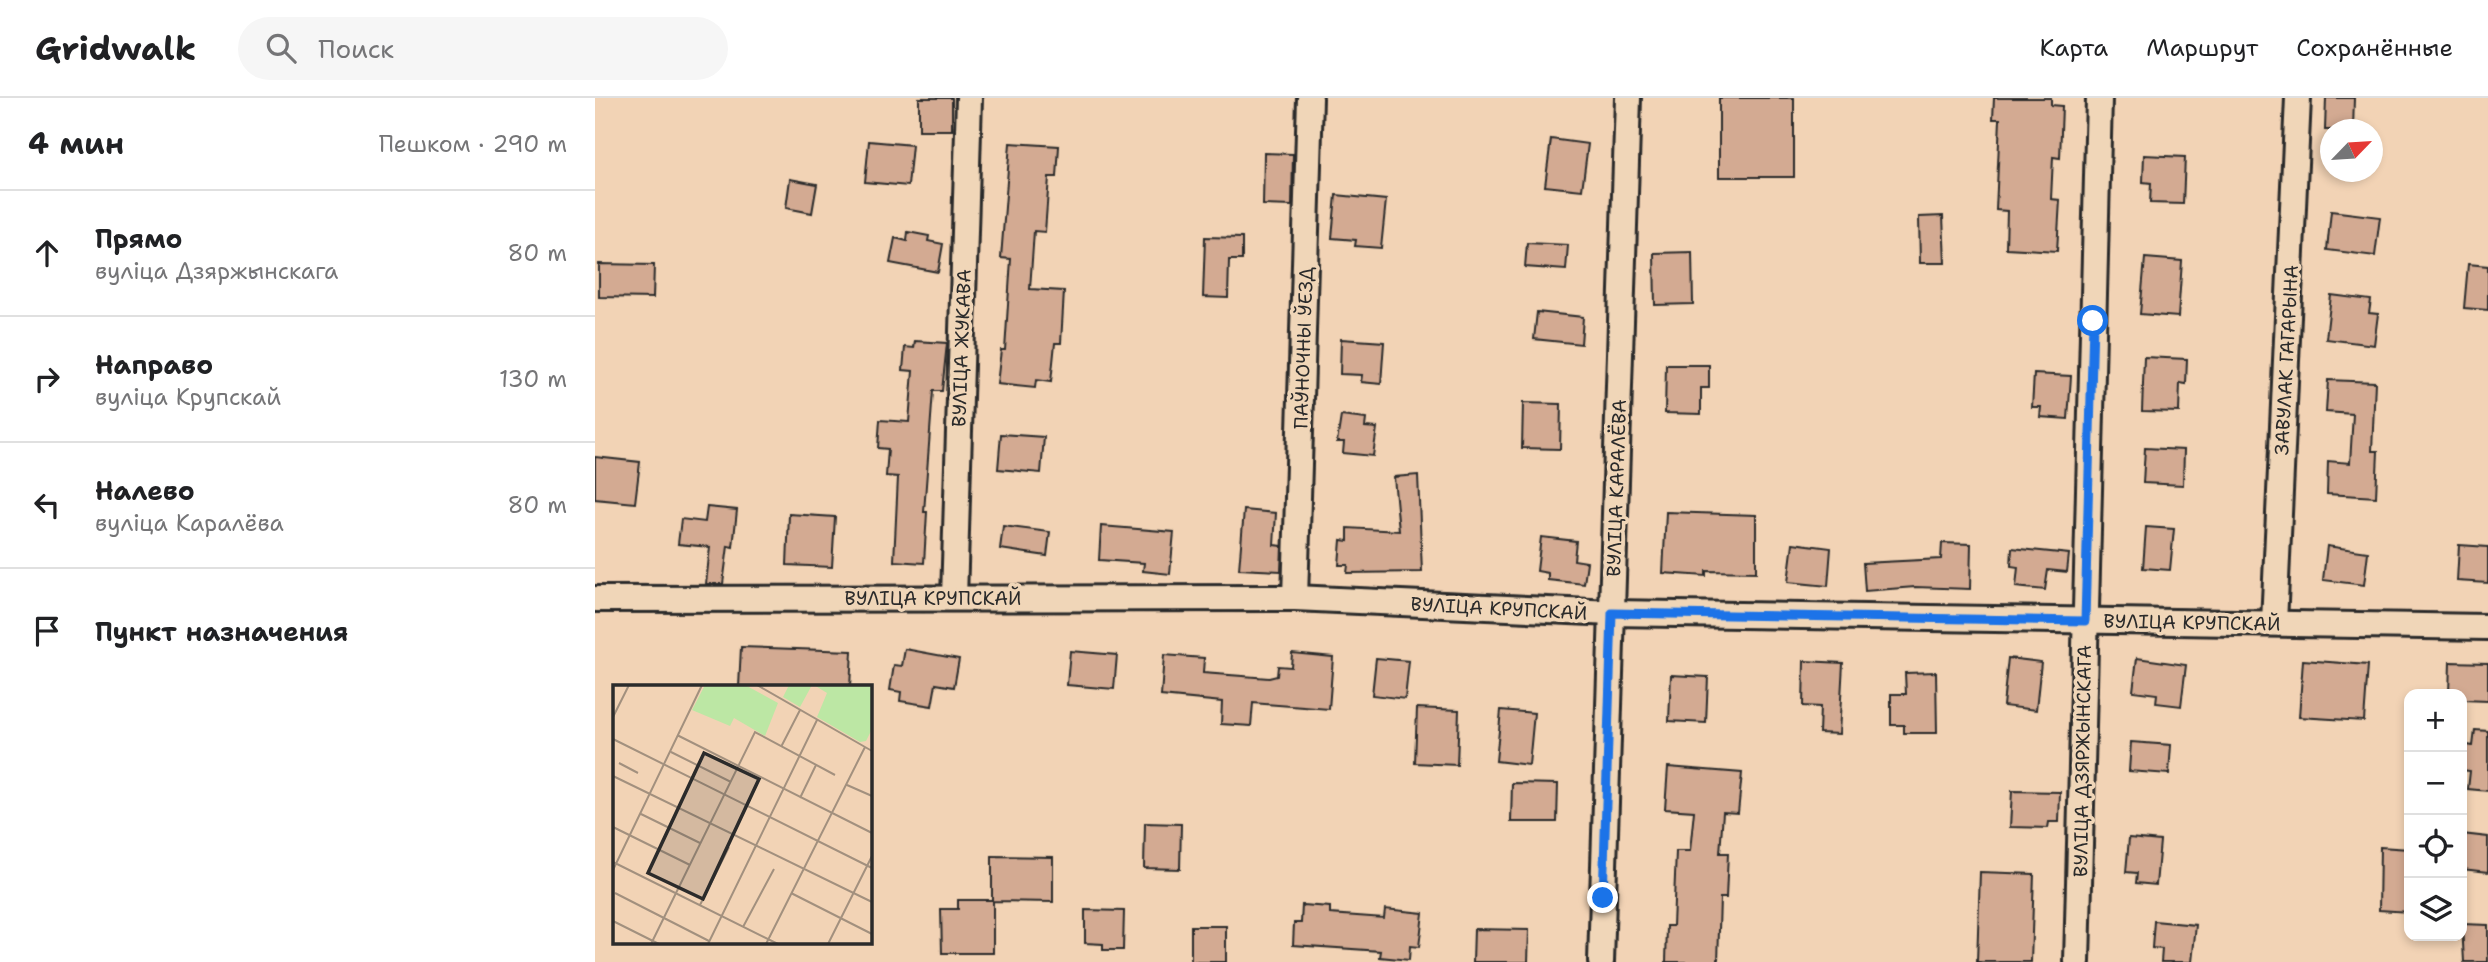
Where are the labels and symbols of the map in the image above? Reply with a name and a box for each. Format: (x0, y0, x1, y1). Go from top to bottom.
north arrow (2320, 119, 2383, 182)
street label: ЗАВУЛАК ГАГАРЫНА (2269, 264, 2304, 456)
street label: ПАЎНОЧНЫ ЎЕЗД (1288, 266, 1319, 429)
street label: ВУЛІЦА ЖУКАВА (946, 268, 977, 428)
route start (2077, 305, 2108, 336)
street label: ВУЛІЦА КАРАЛЁВА (1601, 399, 1632, 577)
street label: ВУЛІЦА КРУПСКАЙ (844, 586, 1022, 611)
street label: ВУЛІЦА КРУПСКАЙ (1410, 591, 1588, 626)
street label: ВУЛІЦА КРУПСКАЙ (2103, 608, 2281, 637)
street label: ВУЛІЦА ДЗЯРЖЫНСКАГА (2068, 645, 2097, 877)
inset map (613, 685, 871, 944)
route end (1587, 882, 1618, 913)

